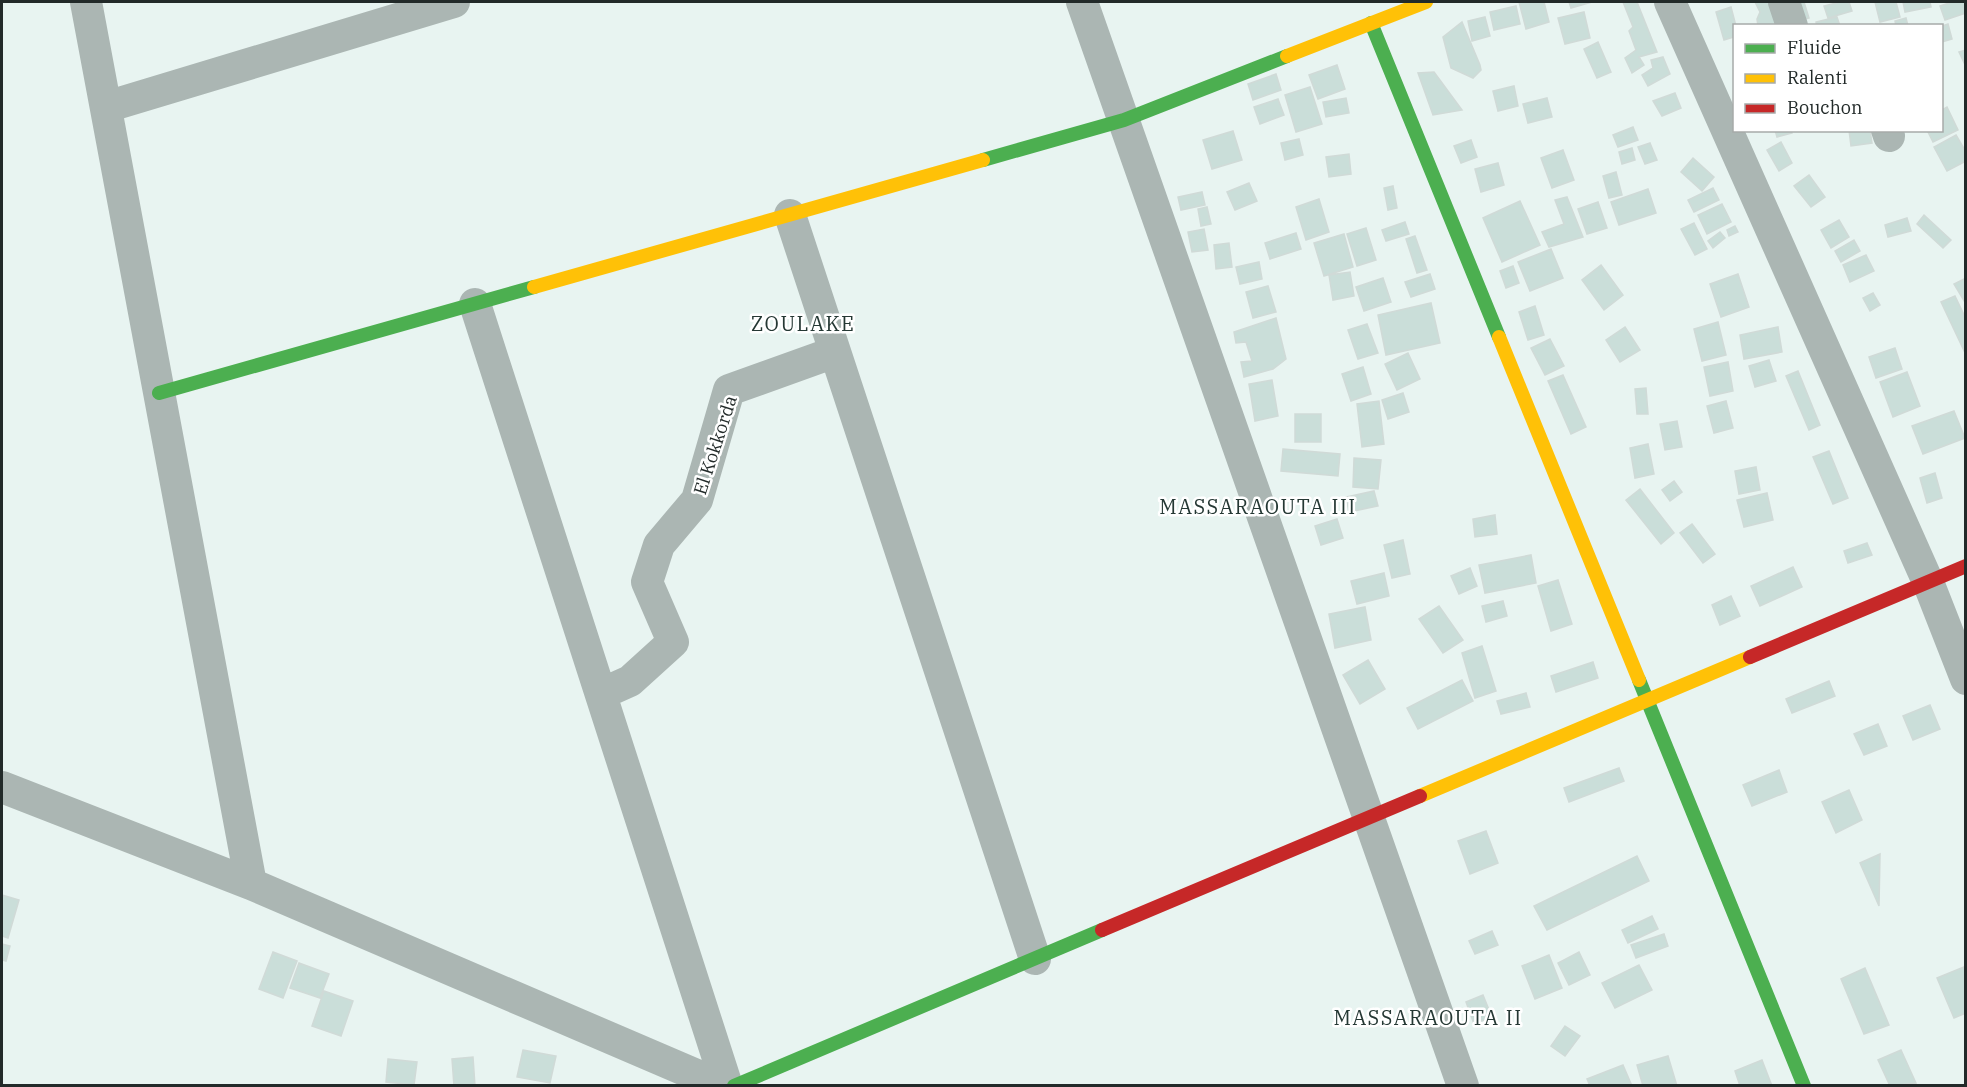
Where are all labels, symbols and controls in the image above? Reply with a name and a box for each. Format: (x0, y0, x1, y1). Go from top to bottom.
legend (1733, 24, 1943, 132)
text: Fluide (1787, 36, 1841, 59)
text: Ralenti (1787, 66, 1848, 89)
text: Bouchon (1787, 96, 1863, 119)
district label: ZOULAKE (751, 310, 855, 337)
street label: El Kokkorda (688, 392, 742, 498)
district label: MASSARAOUTA III (1159, 493, 1357, 520)
district label: MASSARAOUTA II (1333, 1004, 1523, 1031)

